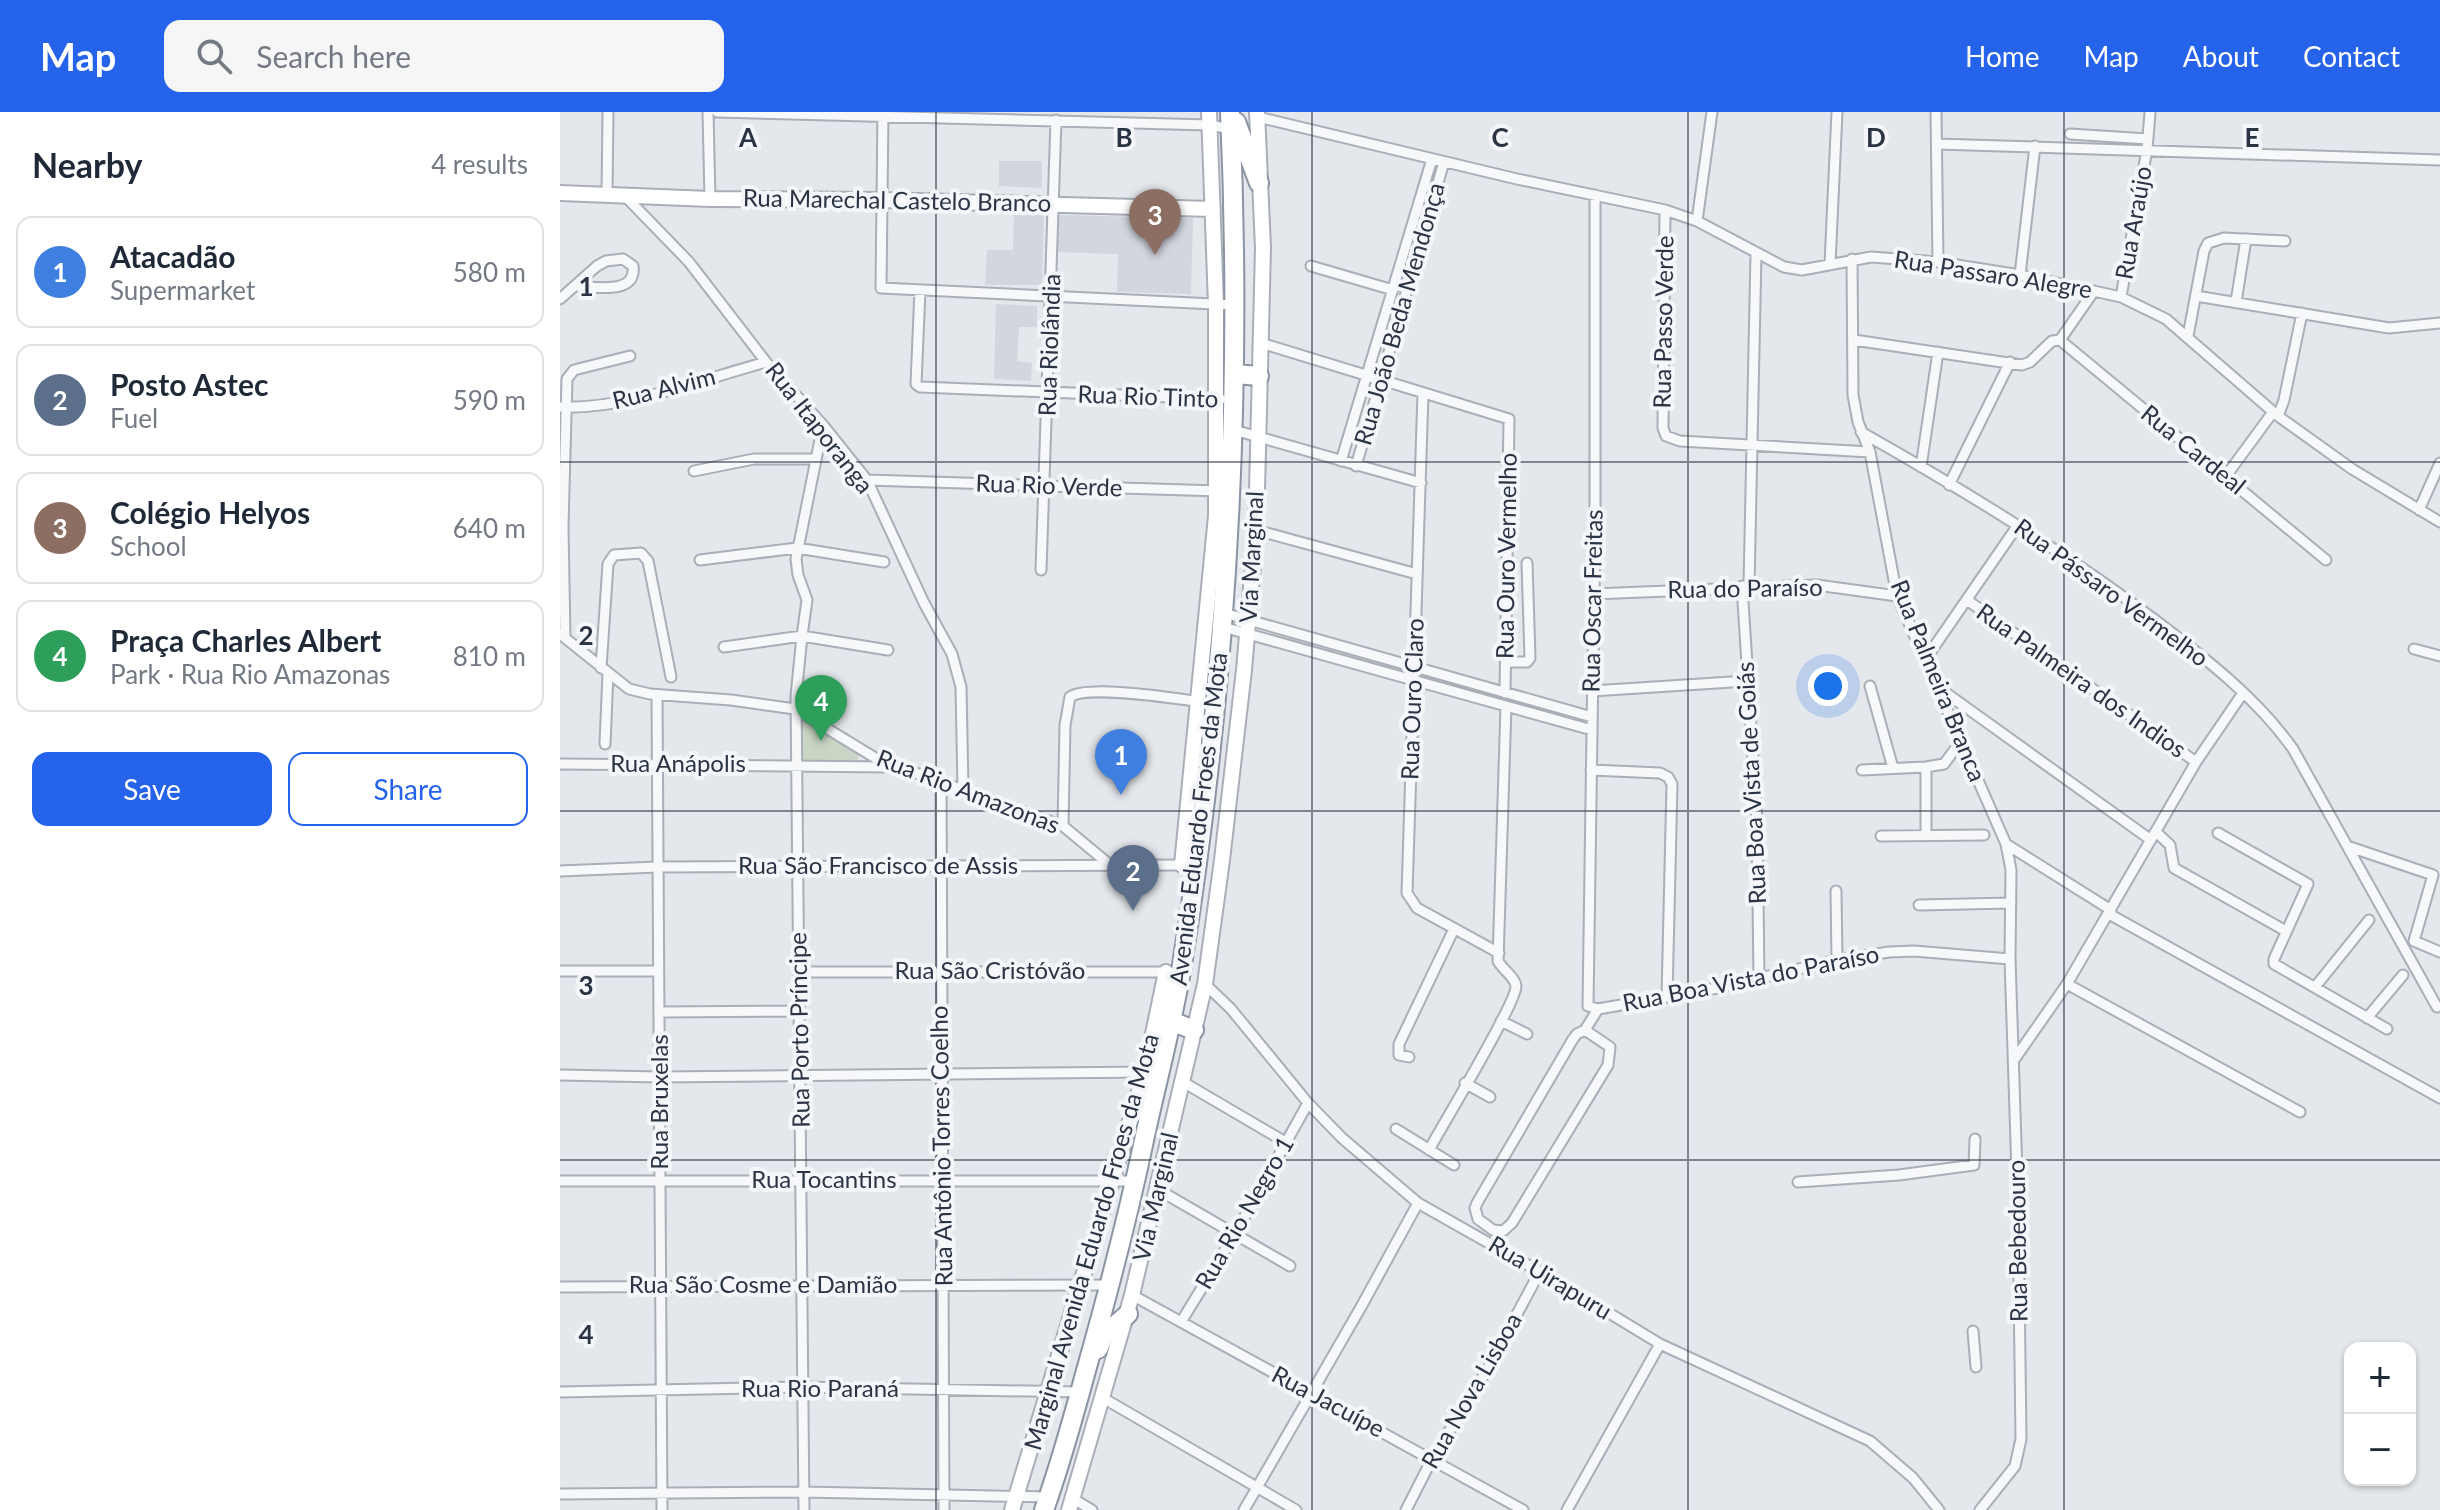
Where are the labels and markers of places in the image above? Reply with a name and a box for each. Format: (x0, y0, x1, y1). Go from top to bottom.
pin: 3 (1129, 189, 1181, 255)
pin: 4 (795, 675, 847, 741)
pin: 1 (1095, 729, 1147, 795)
pin: 2 (1107, 845, 1159, 911)

